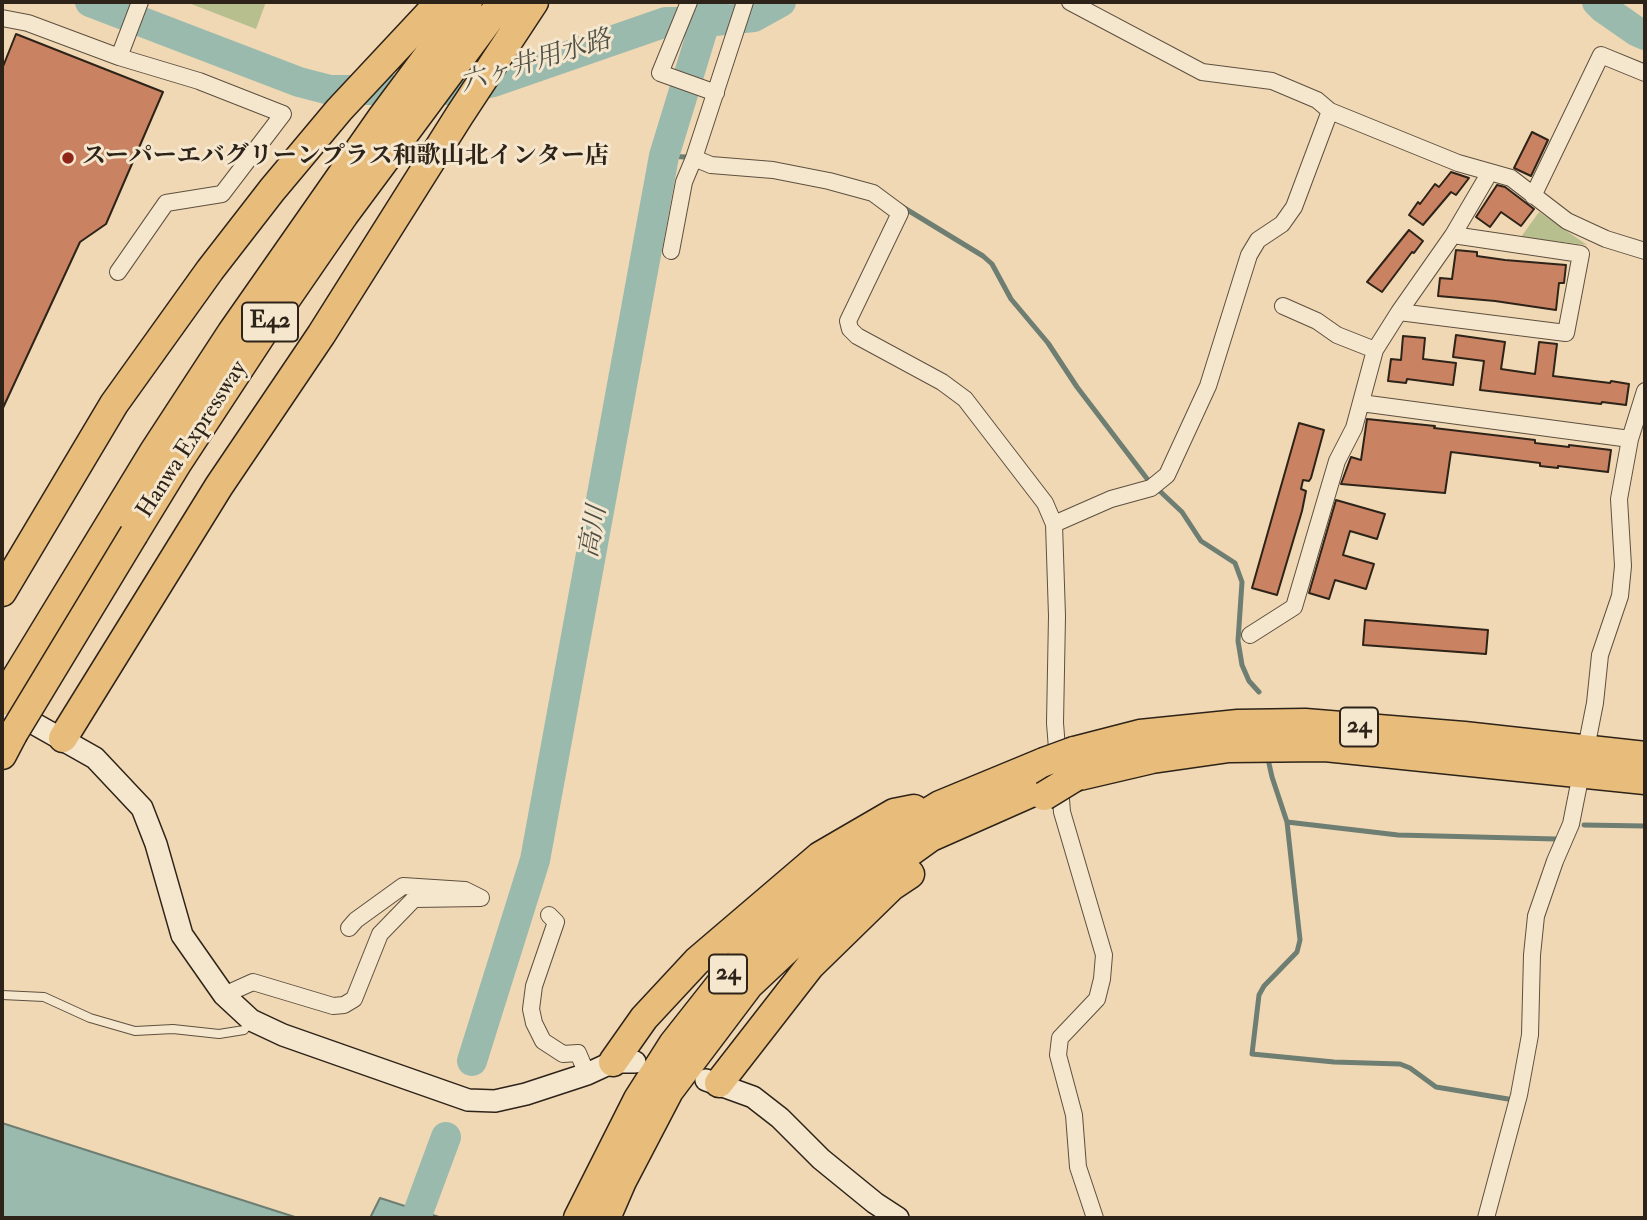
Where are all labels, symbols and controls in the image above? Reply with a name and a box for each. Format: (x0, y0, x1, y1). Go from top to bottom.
water label: 六ヶ井用水路 (457, 25, 615, 101)
place label: スーパーエバグリーンプラス和歌山北インター店 (82, 144, 609, 172)
marker: スーパーエバグリーンプラス和歌山北インター店 (60, 150, 76, 166)
road number: E42 (242, 302, 298, 342)
street label: Hanwa Expressway (131, 356, 255, 524)
water label: 高川 (575, 504, 615, 560)
road number: 24 (1340, 708, 1378, 747)
road number: 24 (709, 954, 747, 993)

